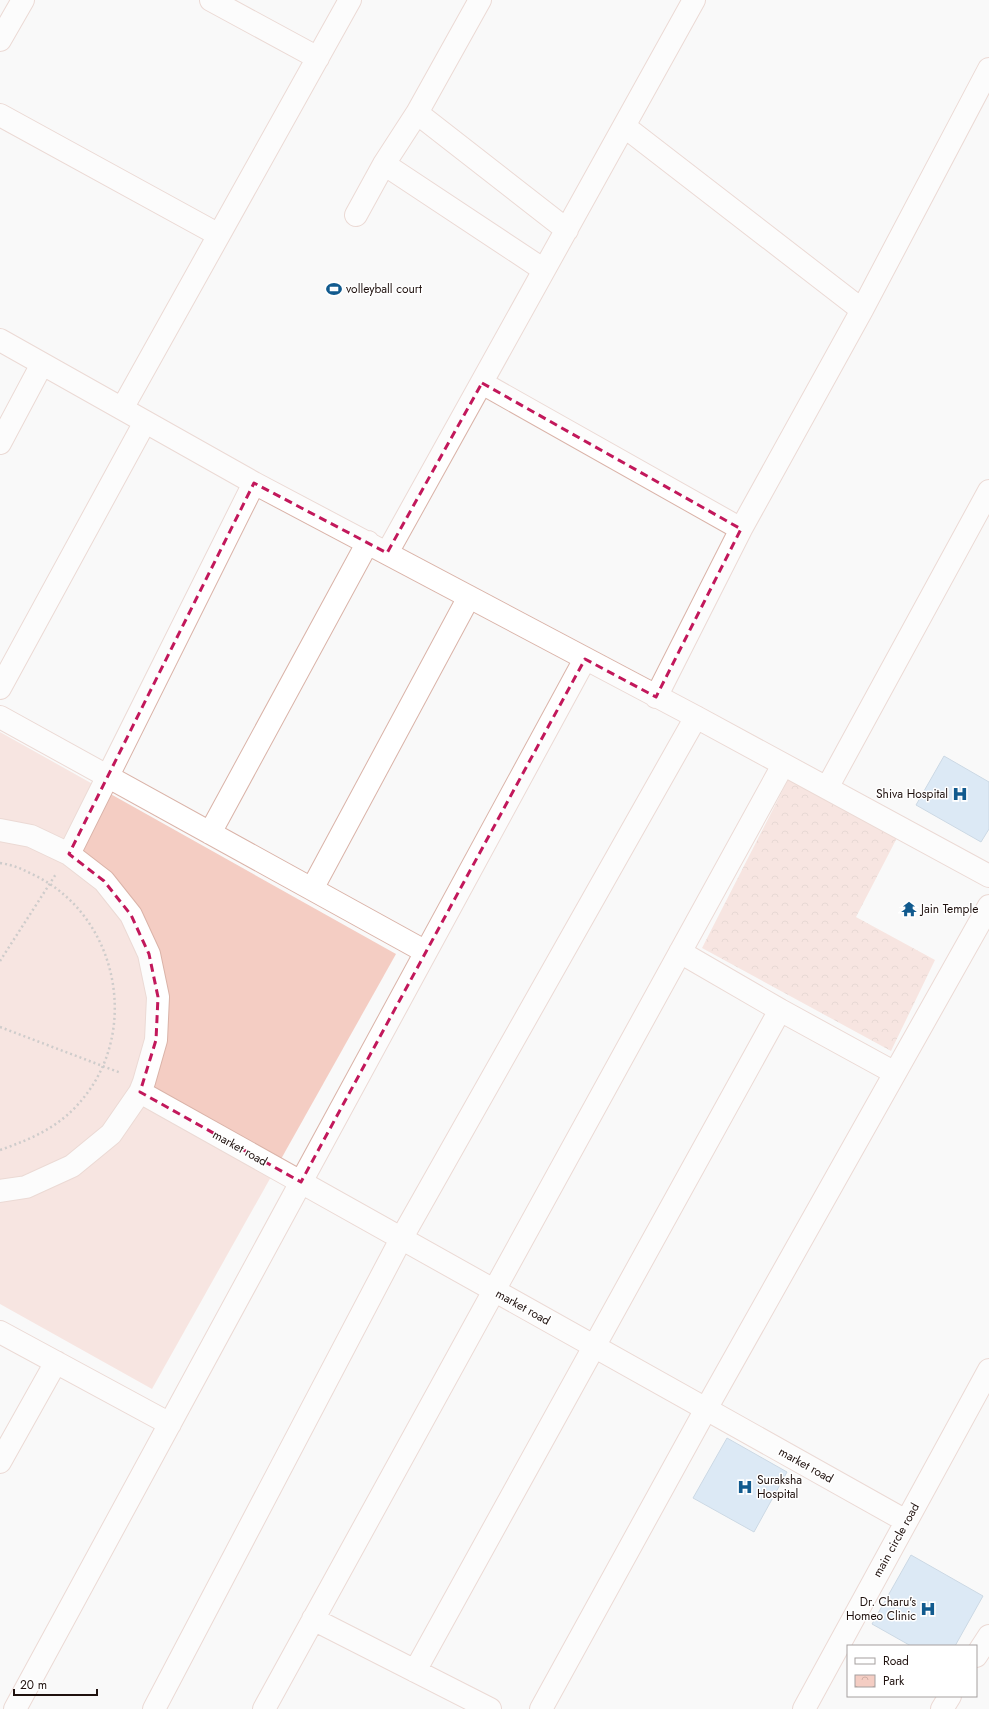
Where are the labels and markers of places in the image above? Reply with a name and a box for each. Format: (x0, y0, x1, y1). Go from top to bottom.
sports icon: volleyball court (325, 280, 343, 298)
place label: volleyball court (346, 280, 422, 298)
place label: Shiva Hospital (876, 785, 948, 803)
hospital icon: Shiva Hospital (951, 785, 969, 803)
temple icon: Jain Temple (900, 900, 918, 918)
place label: Jain Temple (919, 900, 978, 918)
place label: Suraksha Hospital (757, 1471, 802, 1503)
hospital icon: Suraksha Hospital (736, 1478, 754, 1496)
place label: Dr. Charu's Homeo Clinic (846, 1593, 916, 1625)
hospital icon: Dr. Charu's Homeo Clinic (919, 1600, 937, 1618)

